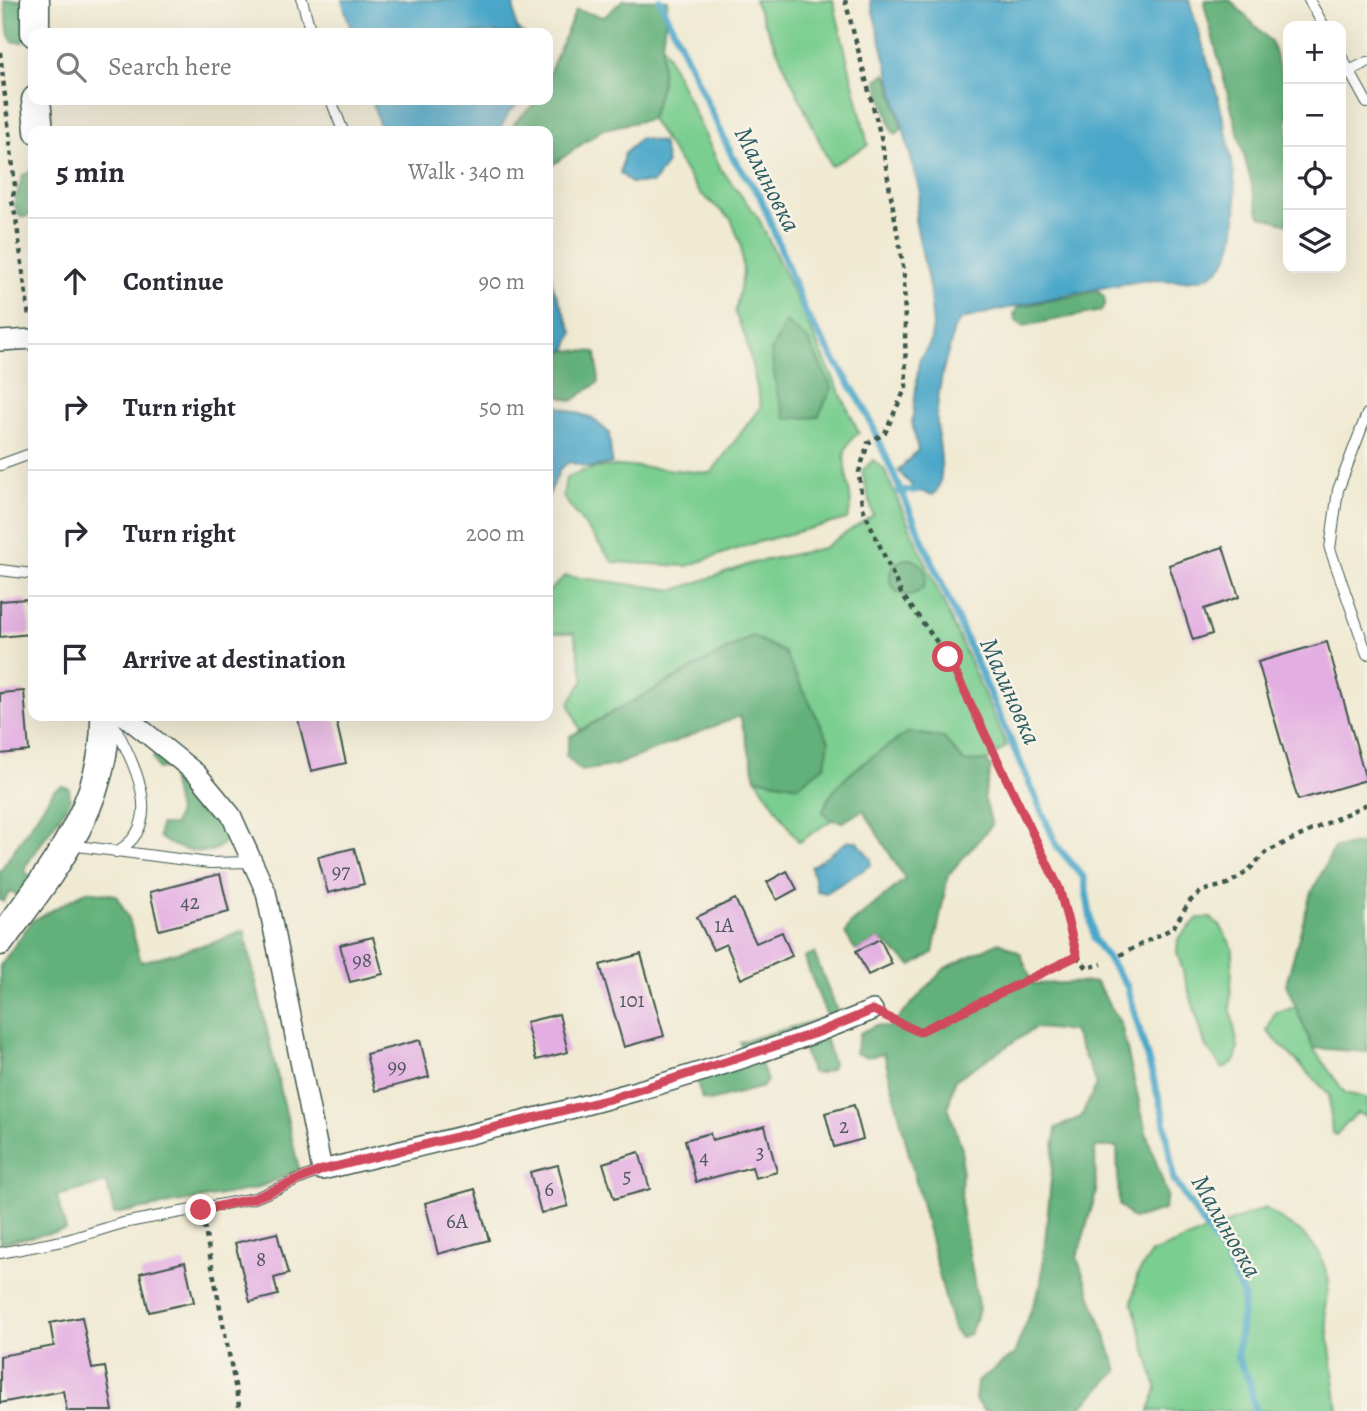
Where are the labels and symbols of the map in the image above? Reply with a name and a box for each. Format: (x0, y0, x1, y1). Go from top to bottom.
water label: Малиновка (726, 120, 809, 238)
water label: Малиновка (971, 632, 1050, 750)
route start (932, 641, 963, 672)
house number: 97 (332, 857, 350, 885)
house number: 42 (180, 888, 200, 916)
house number: 1А (714, 911, 734, 939)
house number: 98 (352, 946, 372, 974)
house number: 101 (619, 986, 645, 1014)
house number: 99 (387, 1052, 407, 1080)
house number: 2 (839, 1112, 849, 1140)
house number: 3 (756, 1138, 764, 1166)
house number: 4 (699, 1143, 709, 1171)
house number: 5 (622, 1162, 632, 1190)
water label: Малиновка (1183, 1168, 1270, 1284)
house number: 6 (544, 1175, 554, 1203)
route end (185, 1194, 216, 1225)
house number: 6А (446, 1207, 469, 1235)
house number: 8 (256, 1245, 266, 1273)

